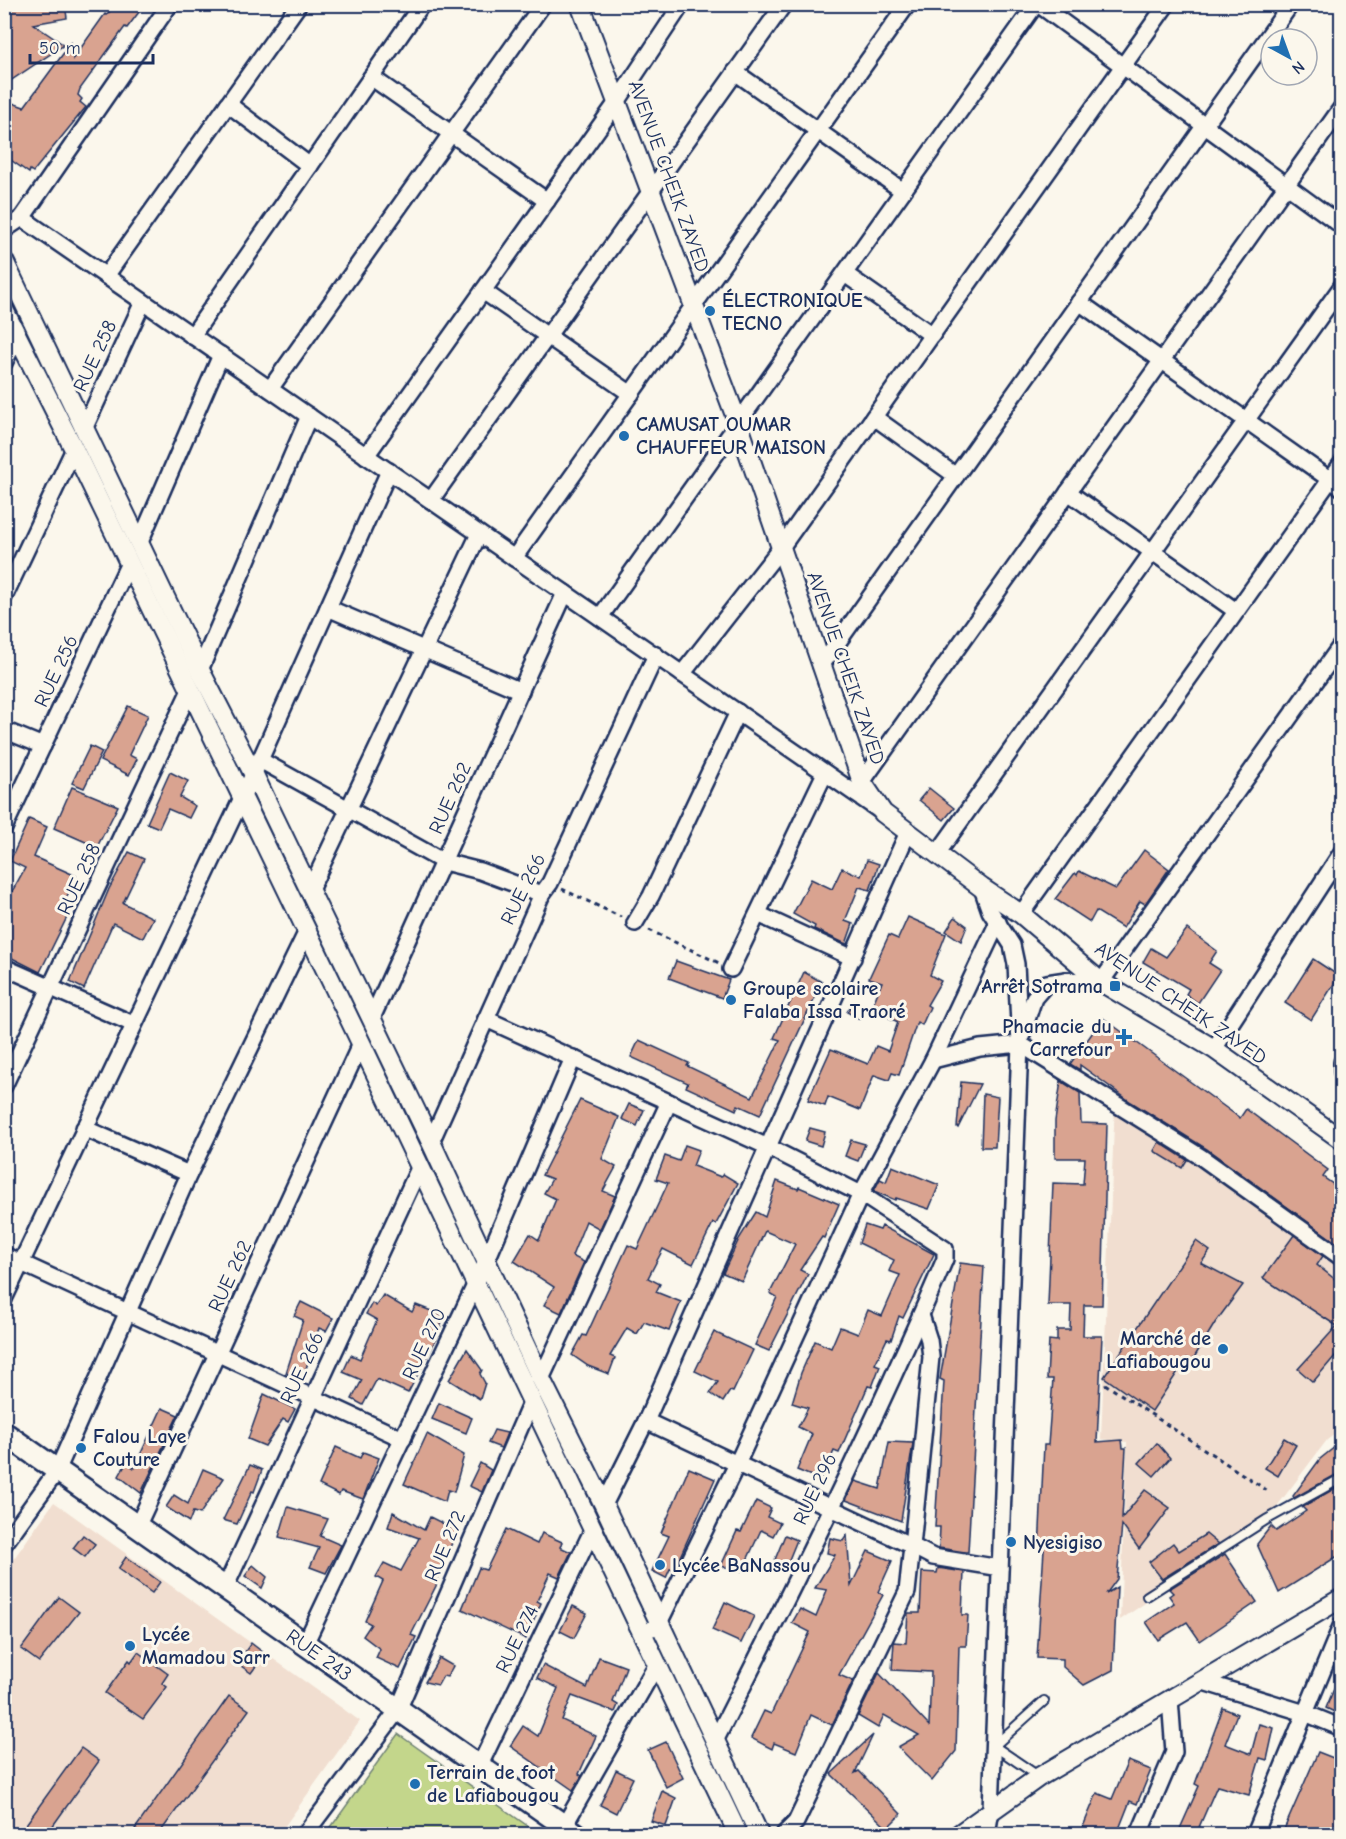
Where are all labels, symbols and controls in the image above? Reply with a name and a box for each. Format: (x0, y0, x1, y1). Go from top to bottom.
scale bar (30, 27, 153, 65)
north arrow (1259, 27, 1319, 87)
text: 50 m (39, 38, 81, 59)
text: N (1288, 57, 1308, 78)
street label: AVENUE CHEIK ZAYED (624, 77, 714, 275)
place label: ÉLECTRONIQUE TECNO (722, 288, 863, 335)
marker: ÉLECTRONIQUE TECNO (703, 304, 717, 318)
street label: RUE 258 (68, 317, 122, 395)
place label: CAMUSAT OUMAR CHAUFFEUR MAISON (636, 413, 826, 459)
marker: CAMUSAT OUMAR CHAUFFEUR MAISON (617, 429, 631, 443)
street label: AVENUE CHEIK ZAYED (802, 569, 890, 767)
street label: RUE 256 (29, 631, 83, 711)
street label: RUE 262 (424, 758, 476, 838)
street label: RUE 258 (52, 840, 106, 918)
street label: RUE 266 (496, 850, 550, 928)
street label: AVENUE CHEIK ZAYED (1091, 937, 1271, 1069)
place label: Arrêt Sotrama (982, 975, 1103, 998)
place label: Groupe scolaire Falaba Issa Traoré (743, 977, 906, 1023)
marker: Arrêt Sotrama (1108, 979, 1122, 993)
marker: Groupe scolaire Falaba Issa Traoré (724, 993, 738, 1007)
place label: Phamacie du Carrefour (1002, 1015, 1112, 1061)
marker: Phamacie du Carrefour (1117, 1030, 1131, 1044)
street label: RUE 262 (203, 1237, 257, 1315)
street label: RUE 270 (397, 1304, 451, 1384)
place label: Marché de Lafiabougou (1106, 1327, 1211, 1373)
street label: RUE 266 (275, 1328, 329, 1408)
marker: Marché de Lafiabougou (1216, 1342, 1230, 1356)
place label: Falou Laye Couture (93, 1425, 187, 1471)
marker: Falou Laye Couture (74, 1441, 88, 1455)
street label: RUE 296 (788, 1450, 842, 1528)
street label: RUE 272 (420, 1507, 470, 1585)
place label: Nyesigiso (1023, 1531, 1103, 1554)
marker: Nyesigiso (1004, 1535, 1018, 1549)
place label: Lycée BaNassou (672, 1554, 811, 1577)
marker: Lycée BaNassou (653, 1558, 667, 1572)
street label: RUE 274 (491, 1601, 543, 1677)
place label: Lycée Mamadou Sarr (142, 1623, 270, 1669)
street label: RUE 243 (282, 1624, 356, 1686)
marker: Lycée Mamadou Sarr (123, 1639, 137, 1653)
place label: Terrain de foot de Lafiabougou (427, 1761, 559, 1807)
marker: Terrain de foot de Lafiabougou (408, 1777, 422, 1791)

